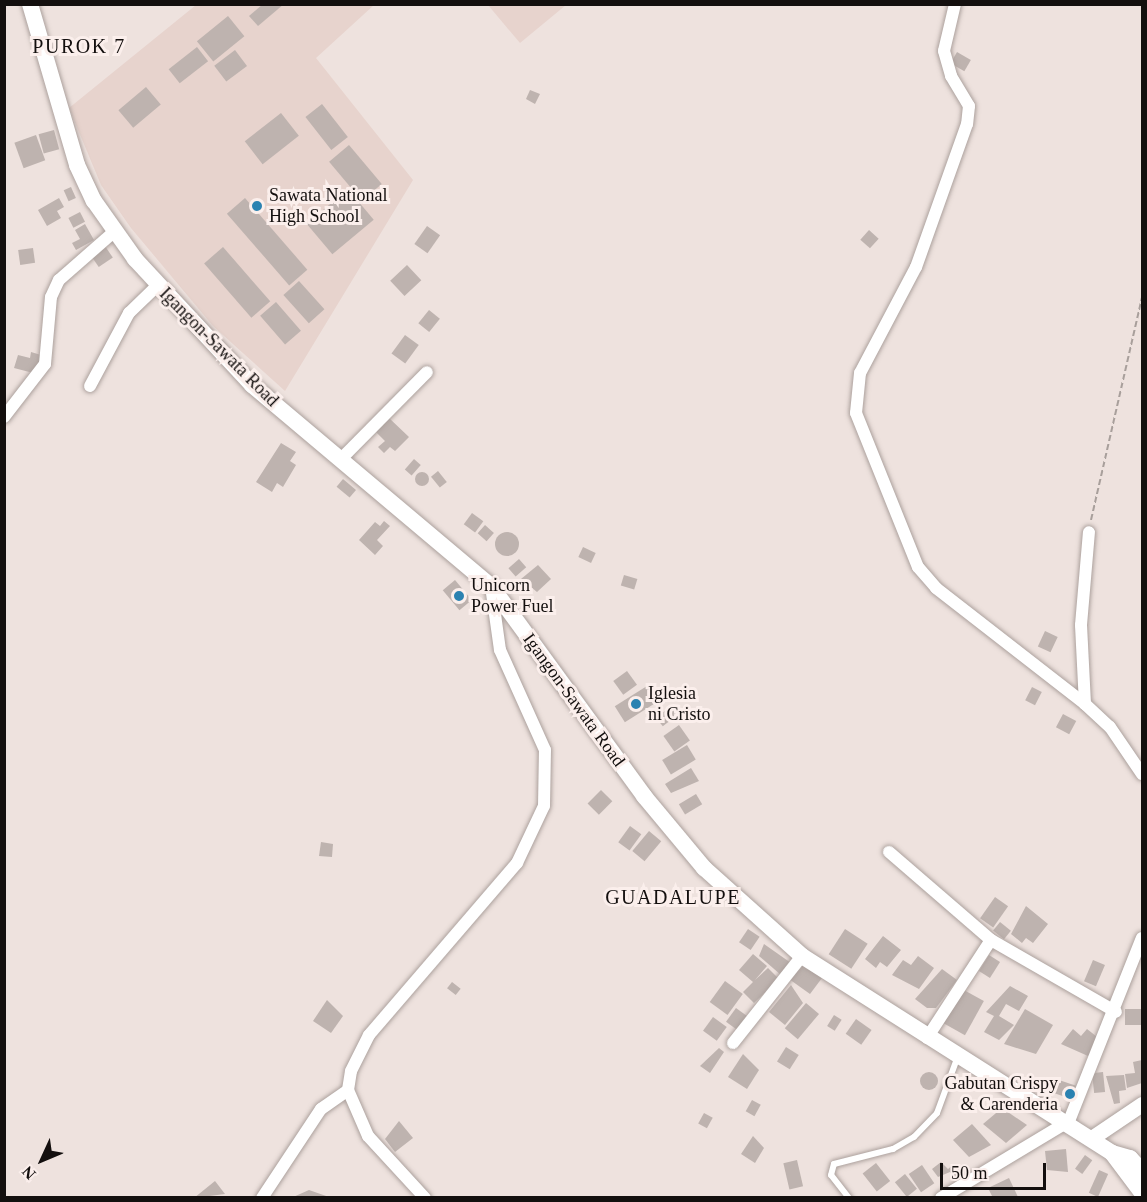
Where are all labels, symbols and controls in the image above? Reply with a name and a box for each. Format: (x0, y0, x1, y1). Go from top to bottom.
district label: PUROK 7 (32, 34, 126, 58)
place label: Sawata National High School (269, 185, 387, 228)
marker: Sawata National High School (250, 199, 264, 213)
street label: Igangon-Sawata Road (155, 283, 283, 411)
place label: Unicorn Power Fuel (471, 575, 553, 618)
marker: Unicorn Power Fuel (452, 589, 466, 603)
street label: Igangon-Sawata Road (518, 629, 630, 771)
place label: Iglesia ni Cristo (648, 683, 711, 726)
marker: Iglesia ni Cristo (629, 697, 643, 711)
district label: GUADALUPE (605, 885, 741, 909)
place label: Gabutan Crispy & Carenderia (945, 1073, 1058, 1116)
marker: Gabutan Crispy & Carenderia (1063, 1087, 1077, 1101)
north arrow (12, 1130, 72, 1190)
scale bar (943, 1151, 1050, 1189)
text: N (19, 1163, 39, 1183)
text: 50 m (951, 1163, 988, 1183)

